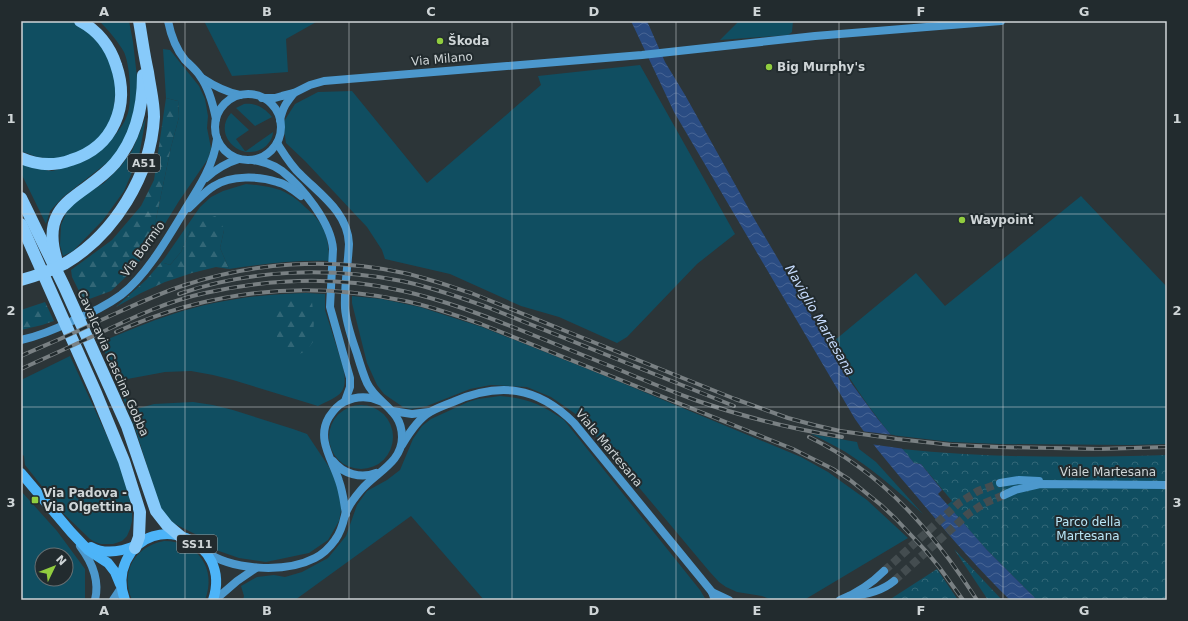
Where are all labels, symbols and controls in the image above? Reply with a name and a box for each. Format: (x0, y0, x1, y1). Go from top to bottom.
text: A (99, 4, 109, 19)
text: B (262, 4, 272, 19)
text: C (426, 4, 436, 19)
text: D (589, 4, 600, 19)
text: E (753, 4, 761, 19)
text: F (917, 4, 925, 19)
text: G (1079, 4, 1089, 19)
place label: Škoda (448, 33, 489, 48)
marker: Škoda (435, 36, 445, 46)
street label: Via Milano (411, 49, 473, 69)
place label: Big Murphy's (777, 60, 865, 74)
marker: Big Murphy's (764, 62, 774, 72)
text: 1 (6, 111, 16, 126)
text: 1 (1172, 111, 1182, 126)
road number: A51 (128, 154, 160, 172)
place label: Waypoint (970, 213, 1034, 227)
marker: Waypoint (957, 215, 967, 225)
street label: Via Bormio (118, 219, 168, 279)
water label: Naviglio Martesana (782, 262, 858, 378)
street label: Cavalcavia Cascina Gobba (74, 288, 152, 438)
text: 2 (6, 303, 16, 318)
text: 2 (1172, 303, 1182, 318)
street label: Viale Martesana (573, 407, 645, 489)
street label: Viale Martesana (1060, 465, 1156, 479)
place label: Via Padova - Via Olgettina (43, 486, 132, 514)
text: 3 (6, 495, 16, 510)
marker: Via Padova - Via Olgettina (30, 495, 40, 505)
text: 3 (1172, 495, 1182, 510)
park label: Parco della Martesana (1055, 515, 1121, 543)
road number: SS11 (177, 535, 217, 553)
north arrow (34, 547, 74, 587)
text: N (53, 553, 69, 568)
text: A (99, 603, 109, 618)
text: B (262, 603, 272, 618)
text: C (426, 603, 436, 618)
text: D (589, 603, 600, 618)
text: E (753, 603, 761, 618)
text: F (917, 603, 925, 618)
text: G (1079, 603, 1089, 618)

